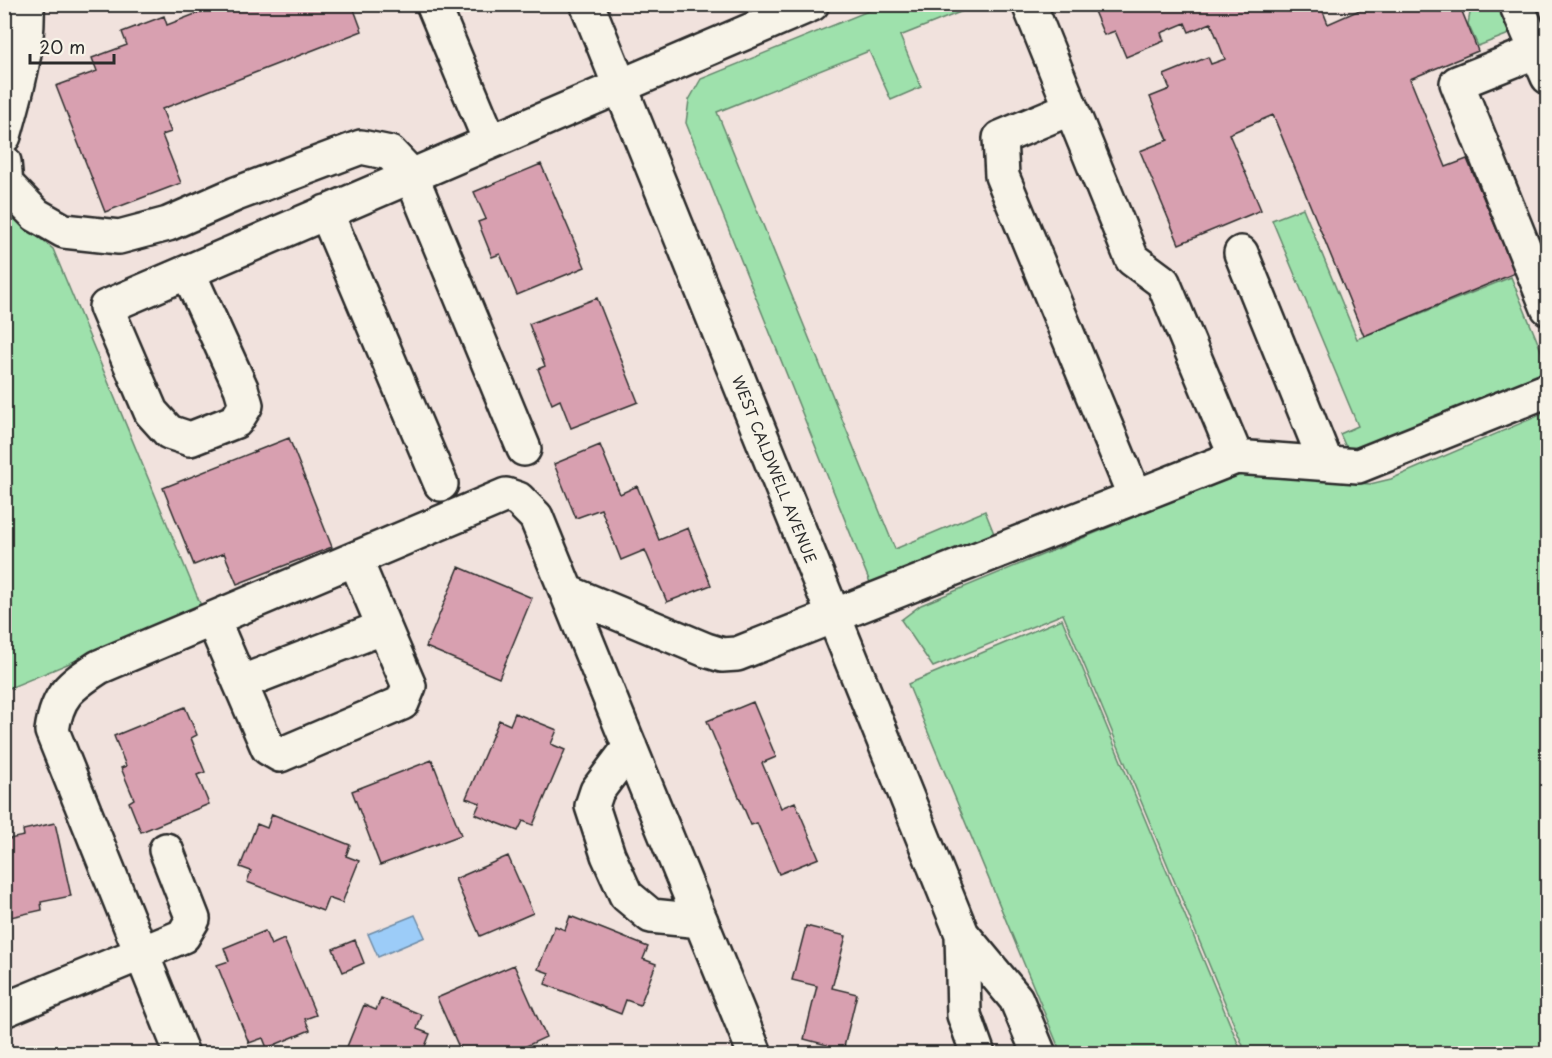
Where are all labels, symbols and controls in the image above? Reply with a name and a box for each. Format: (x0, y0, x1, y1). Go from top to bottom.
scale bar (30, 27, 114, 65)
text: 20 m (39, 33, 85, 60)
street label: WEST CALDWELL AVENUE (727, 372, 823, 566)

